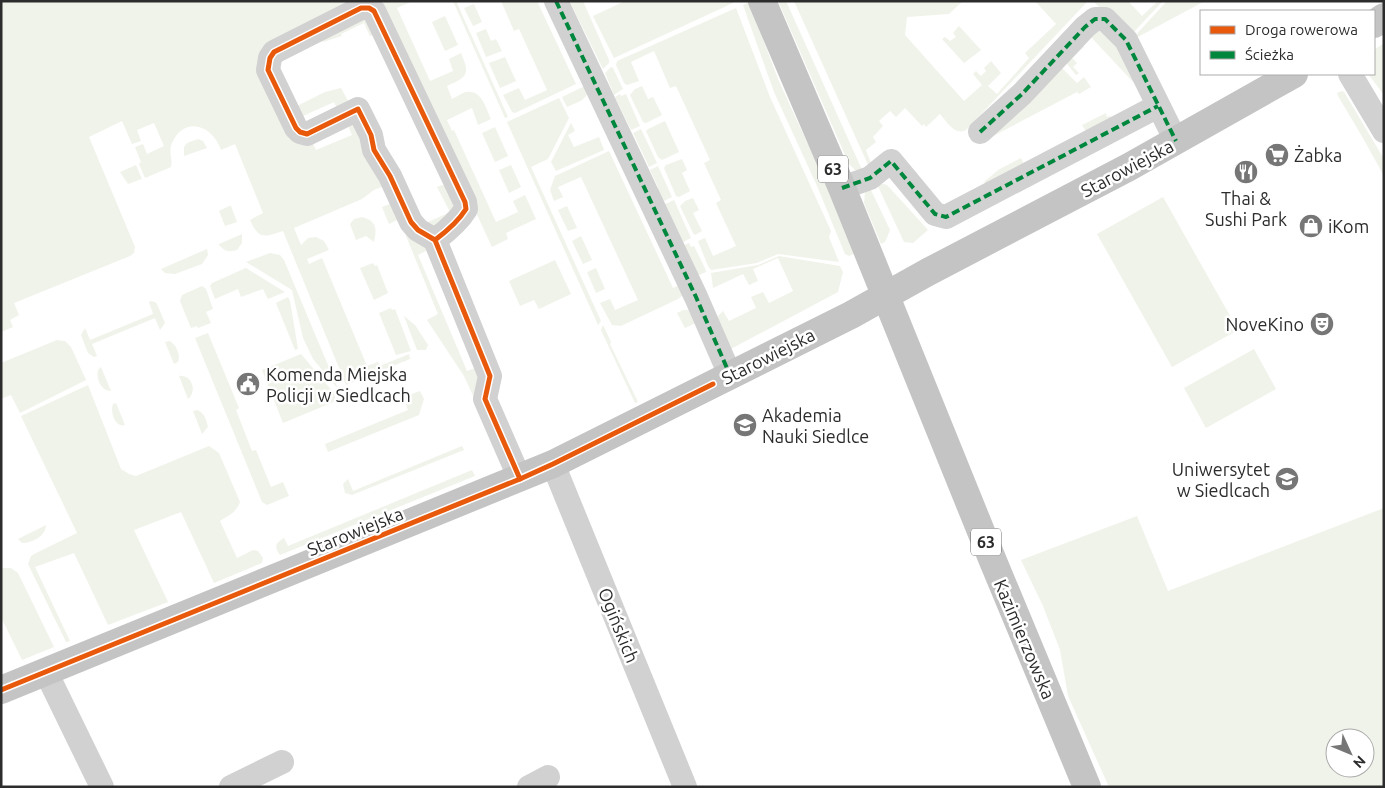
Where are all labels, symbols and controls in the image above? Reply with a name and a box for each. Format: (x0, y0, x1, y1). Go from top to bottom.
legend (1200, 10, 1375, 75)
text: Droga rowerowa (1245, 21, 1358, 38)
text: Ścieżka (1245, 46, 1294, 63)
street label: Starowiejska (1077, 135, 1177, 201)
supermarket icon: Żabka (1264, 142, 1290, 168)
place label: Żabka (1294, 145, 1342, 165)
road number: 63 (818, 156, 848, 182)
restaurant icon: Thai & Sushi Park (1233, 159, 1259, 185)
place label: Thai & Sushi Park (1205, 188, 1287, 229)
shop icon: iKom (1298, 213, 1324, 239)
place label: iKom (1328, 216, 1369, 236)
theatre icon: NoveKino (1309, 311, 1335, 337)
place label: NoveKino (1225, 314, 1304, 334)
street label: Starowiejska (718, 324, 818, 388)
place label: Komenda Miejska Policji w Siedlcach (266, 364, 411, 405)
public building icon: Komenda Miejska Policji w Siedlcach (235, 371, 261, 397)
place label: Akademia Nauki Siedlce (762, 405, 869, 446)
school or university icon: Akademia Nauki Siedlce (732, 412, 758, 438)
place label: Uniwersytet w Siedlcach (1172, 459, 1270, 500)
school or university icon: Uniwersytet w Siedlcach (1274, 466, 1300, 492)
street label: Starowiejska (304, 503, 406, 559)
road number: 63 (971, 528, 1001, 556)
street label: Kazimierzowska (991, 576, 1059, 702)
street label: Ogińskich (595, 585, 643, 665)
north arrow (1325, 728, 1375, 778)
text: N (1350, 753, 1369, 771)

